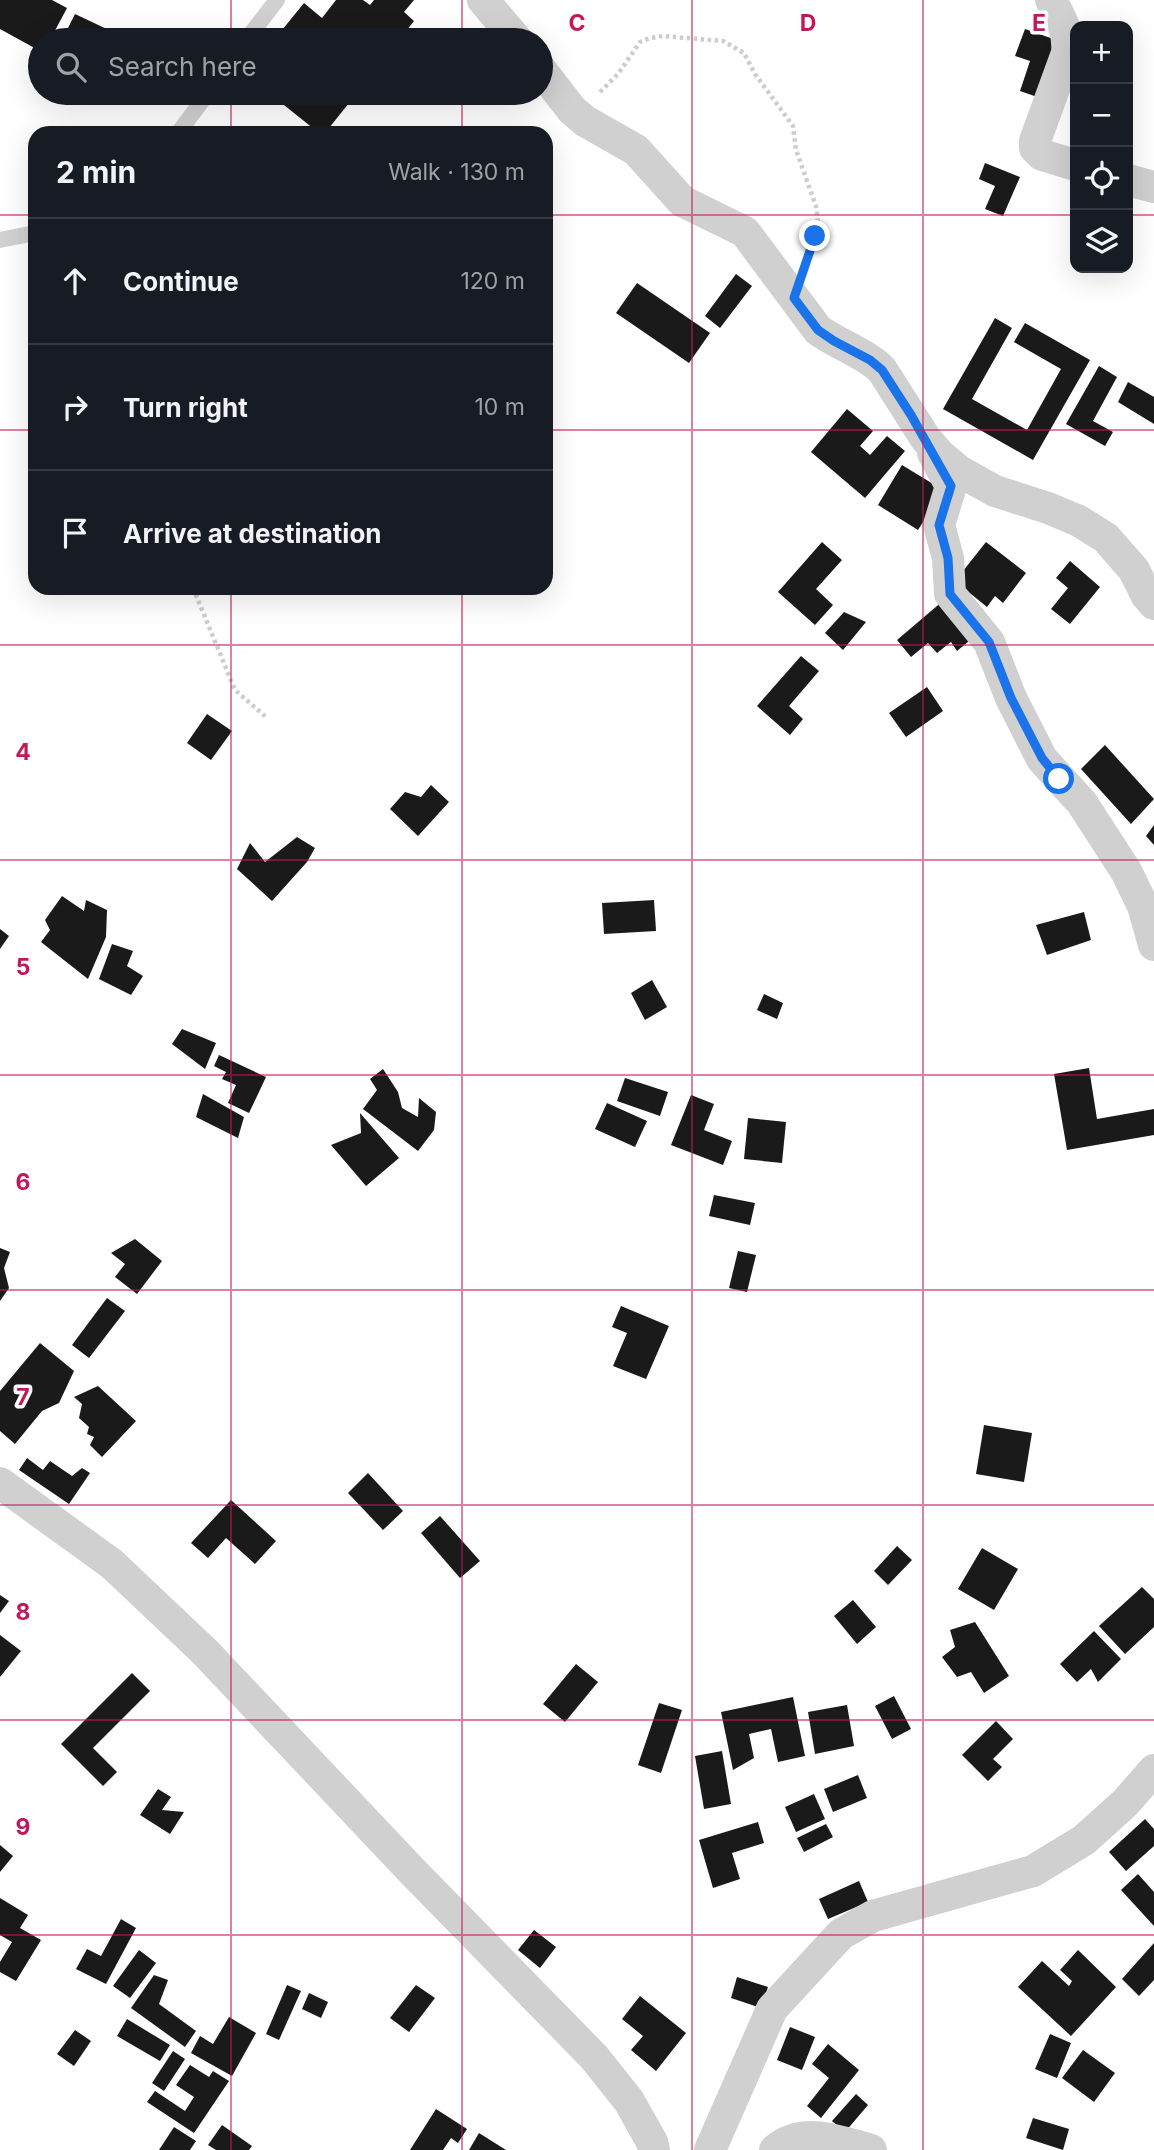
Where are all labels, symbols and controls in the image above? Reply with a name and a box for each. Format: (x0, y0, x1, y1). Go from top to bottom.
text: C (568, 9, 586, 37)
text: D (800, 9, 816, 37)
text: E (1032, 9, 1046, 37)
map controls (1070, 21, 1133, 273)
button: + (1070, 21, 1133, 84)
search box (28, 28, 553, 105)
icon: search (52, 48, 90, 86)
text: Search here (108, 51, 257, 82)
button: − (1070, 84, 1133, 147)
button: locate (1070, 147, 1133, 210)
text: 2 min (56, 154, 136, 190)
text: Walk · 130 m (388, 158, 525, 186)
button: layers (1070, 210, 1133, 273)
route end (799, 220, 830, 251)
icon: ahead (56, 262, 94, 300)
text: Continue (123, 266, 239, 297)
text: 120 m (460, 267, 525, 295)
icon: right (56, 388, 94, 426)
text: Turn right (123, 392, 248, 423)
text: 10 m (475, 393, 525, 421)
icon: arrive (56, 514, 94, 552)
text: Arrive at destination (123, 518, 382, 549)
text: 4 (15, 738, 31, 766)
route start (1043, 763, 1074, 794)
text: 5 (16, 953, 30, 981)
text: 6 (16, 1168, 30, 1196)
text: 7 (16, 1383, 30, 1411)
text: 8 (16, 1598, 30, 1626)
text: 9 (16, 1813, 30, 1841)

